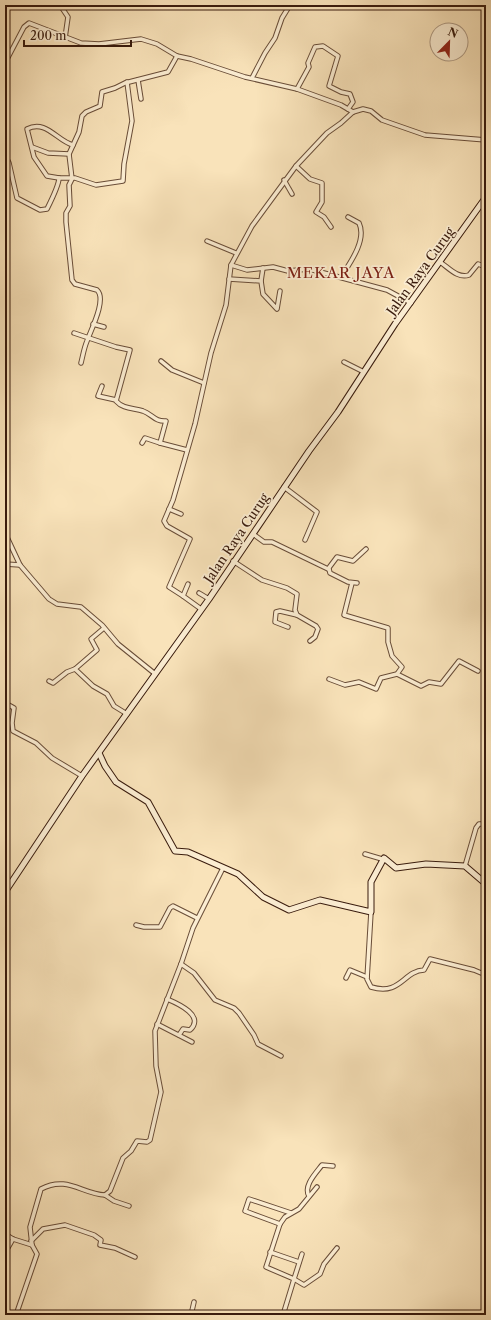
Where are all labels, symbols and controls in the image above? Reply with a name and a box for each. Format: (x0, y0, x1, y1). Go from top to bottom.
scale bar (24, 22, 131, 48)
north arrow (429, 22, 469, 62)
text: N (446, 24, 460, 41)
text: 200 m (30, 28, 67, 43)
street label: Jalan Raya Curug (381, 224, 457, 320)
district label: MEKAR JAYA (287, 263, 395, 282)
street label: Jalan Raya Curug (199, 490, 272, 588)

